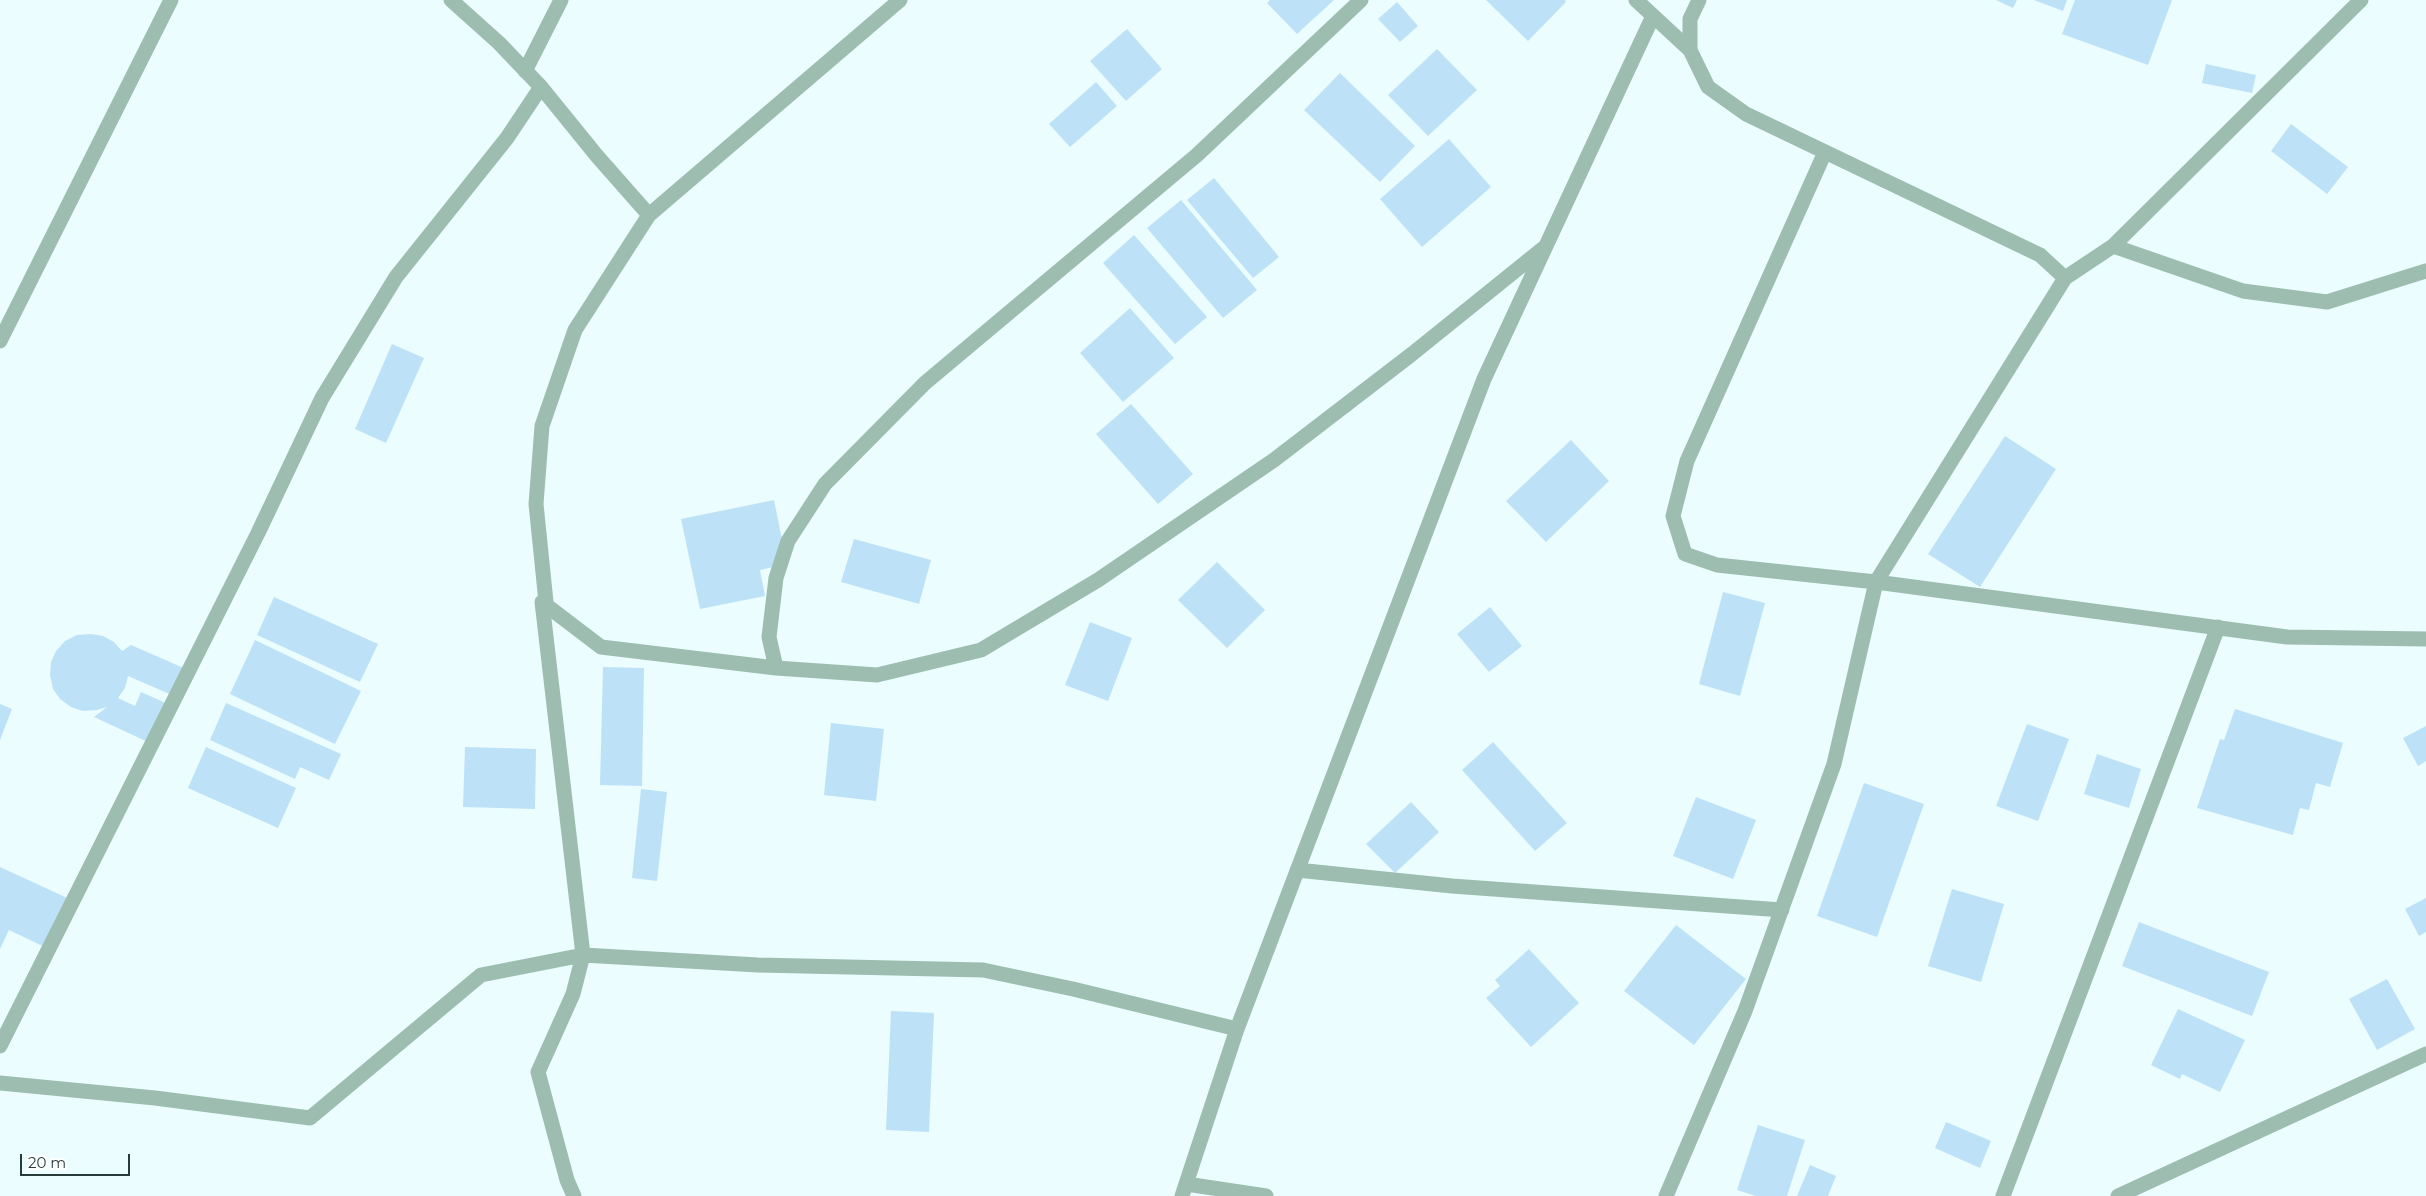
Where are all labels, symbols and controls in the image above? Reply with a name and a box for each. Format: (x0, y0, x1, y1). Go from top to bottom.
scale bar (22, 1144, 132, 1176)
text: 20 m (28, 1153, 66, 1172)

